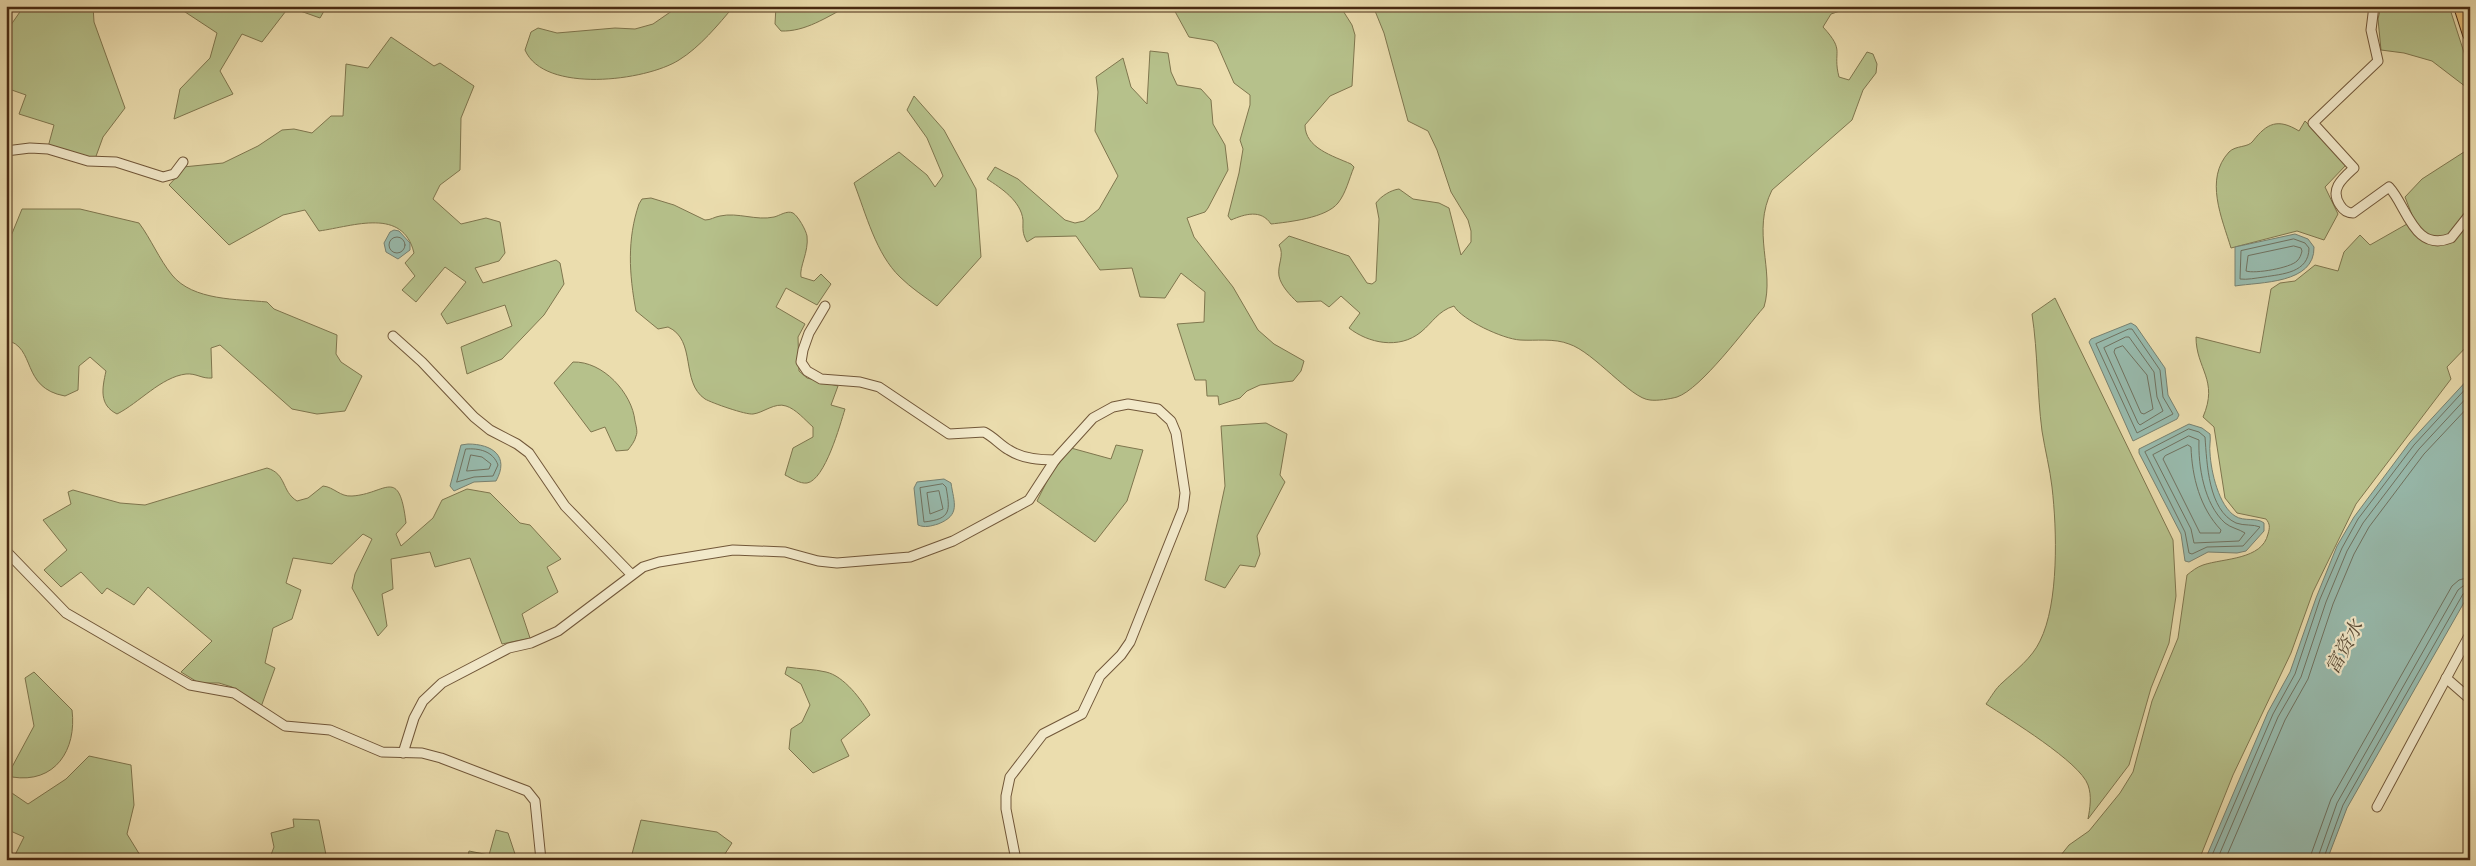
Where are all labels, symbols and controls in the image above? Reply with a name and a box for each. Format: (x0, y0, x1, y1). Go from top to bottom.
water label: 富资水 (2322, 615, 2369, 678)

